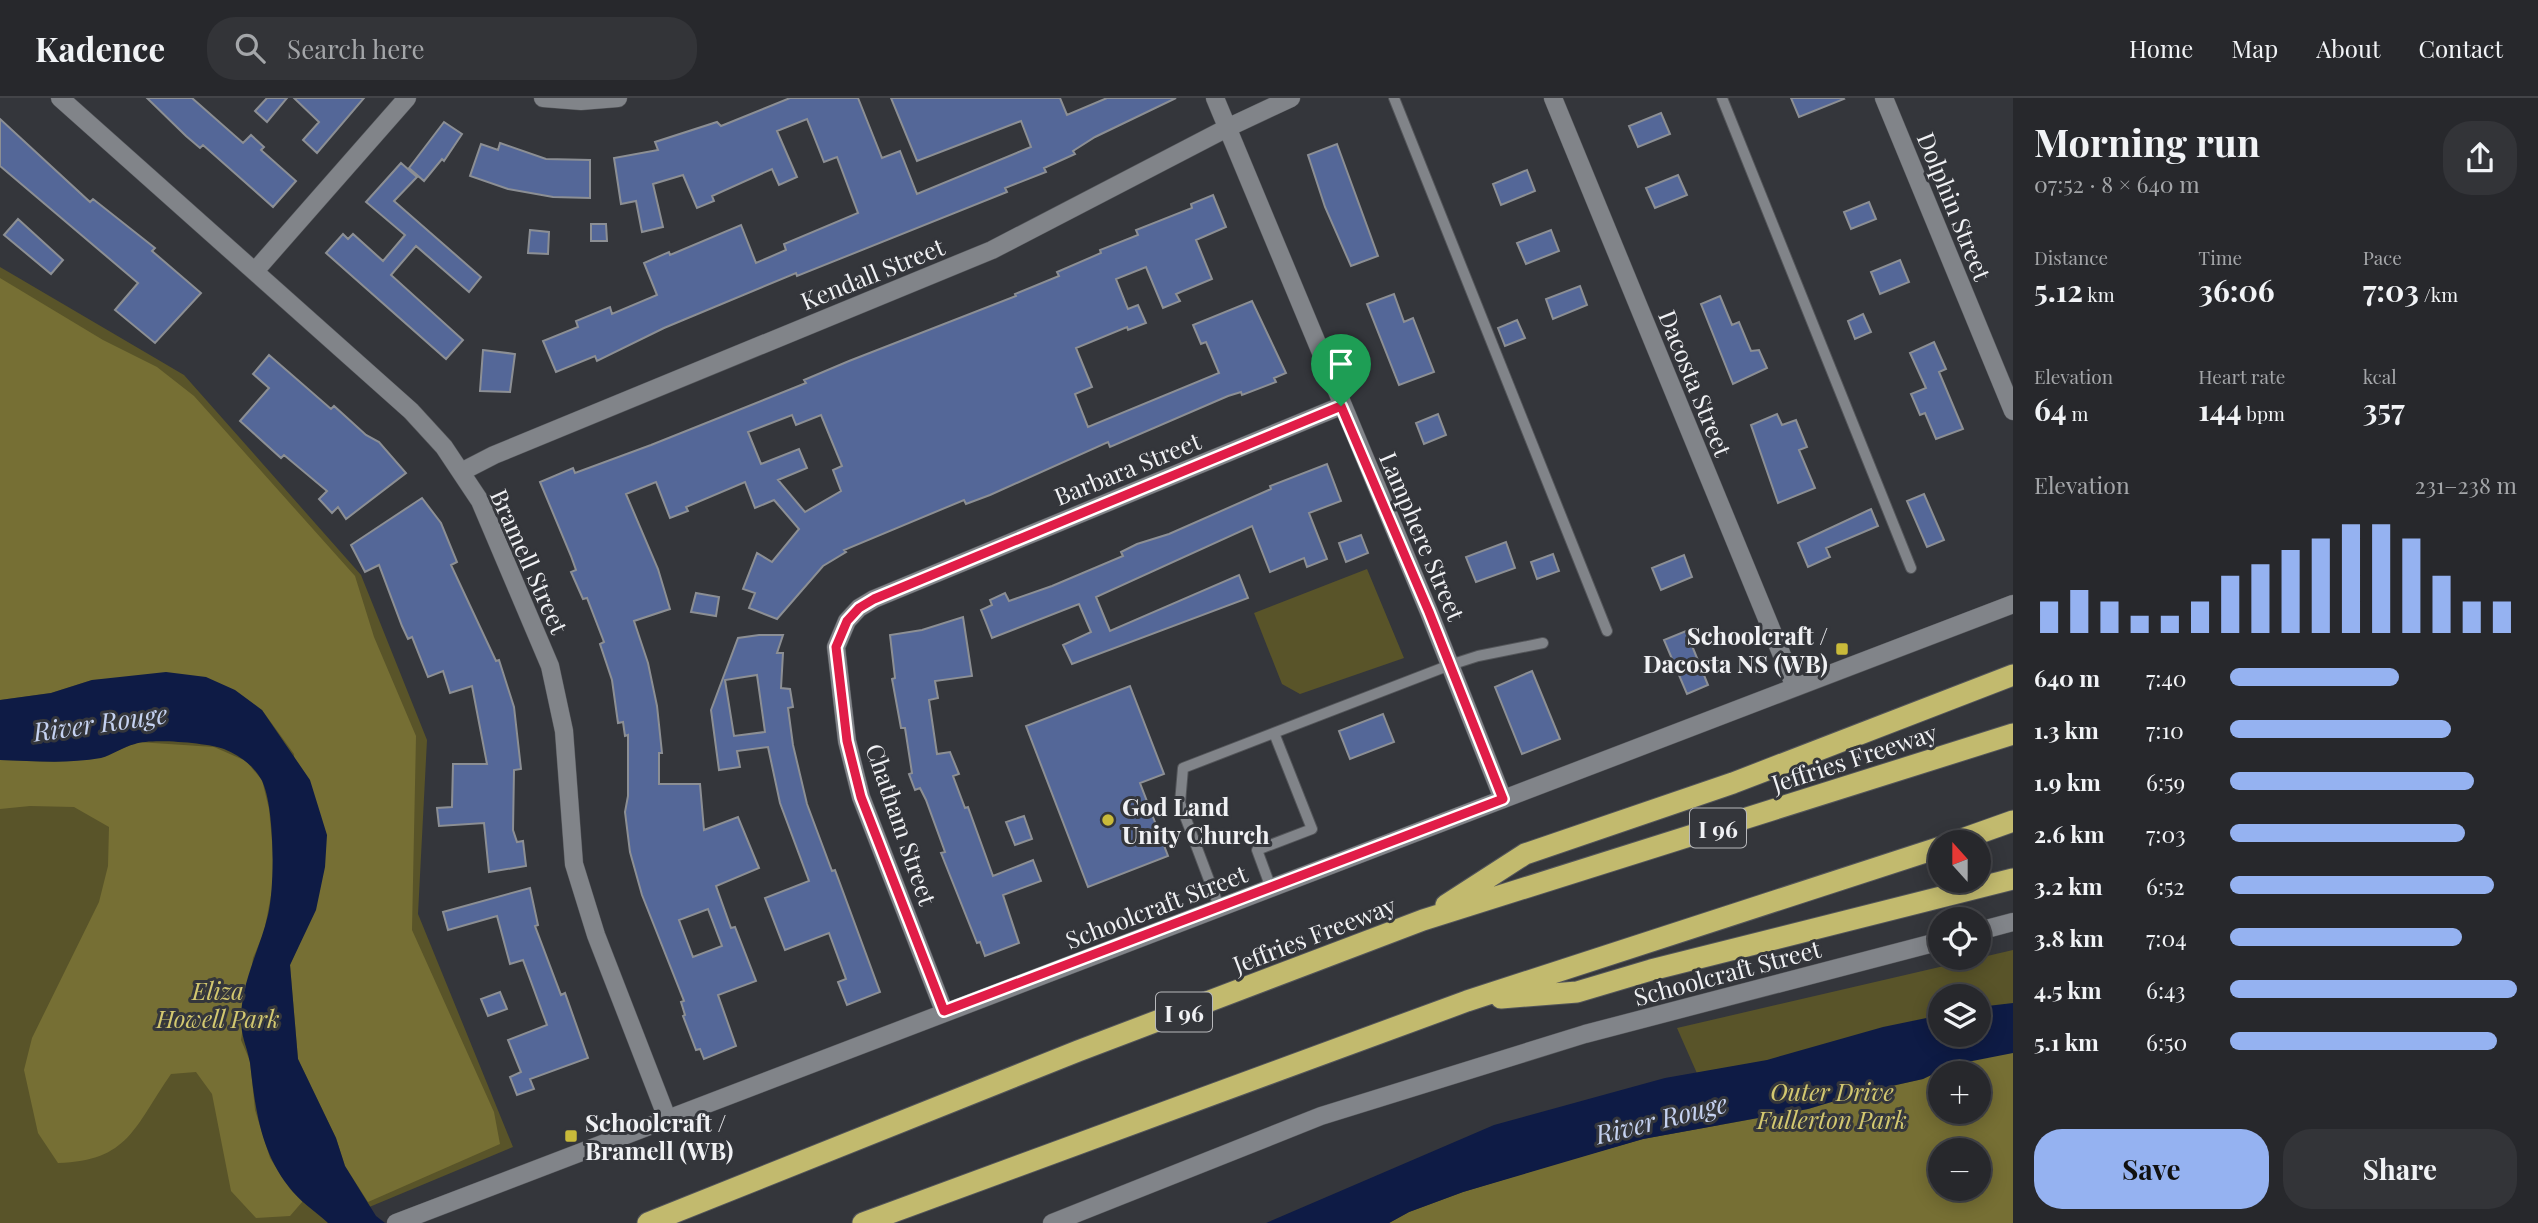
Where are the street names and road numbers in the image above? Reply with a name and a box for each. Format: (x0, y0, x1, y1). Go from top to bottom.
street label: Dolphin Street (1911, 127, 1999, 285)
street label: Kendall Street (795, 229, 949, 316)
street label: Dacosta Street (1652, 305, 1740, 461)
street label: Barbara Street (1049, 424, 1205, 512)
street label: Lamphere Street (1373, 447, 1473, 626)
street label: Bramell Street (484, 484, 576, 639)
street label: Jeffries Freeway (1766, 715, 1941, 799)
street label: Chatham Street (859, 739, 945, 910)
road number: I 96 (1690, 808, 1746, 848)
street label: Schoolcraft Street (1061, 856, 1252, 955)
street label: Jeffries Freeway (1227, 888, 1400, 980)
street label: Schoolcraft Street (1630, 932, 1824, 1012)
road number: I 96 (1156, 992, 1212, 1032)

